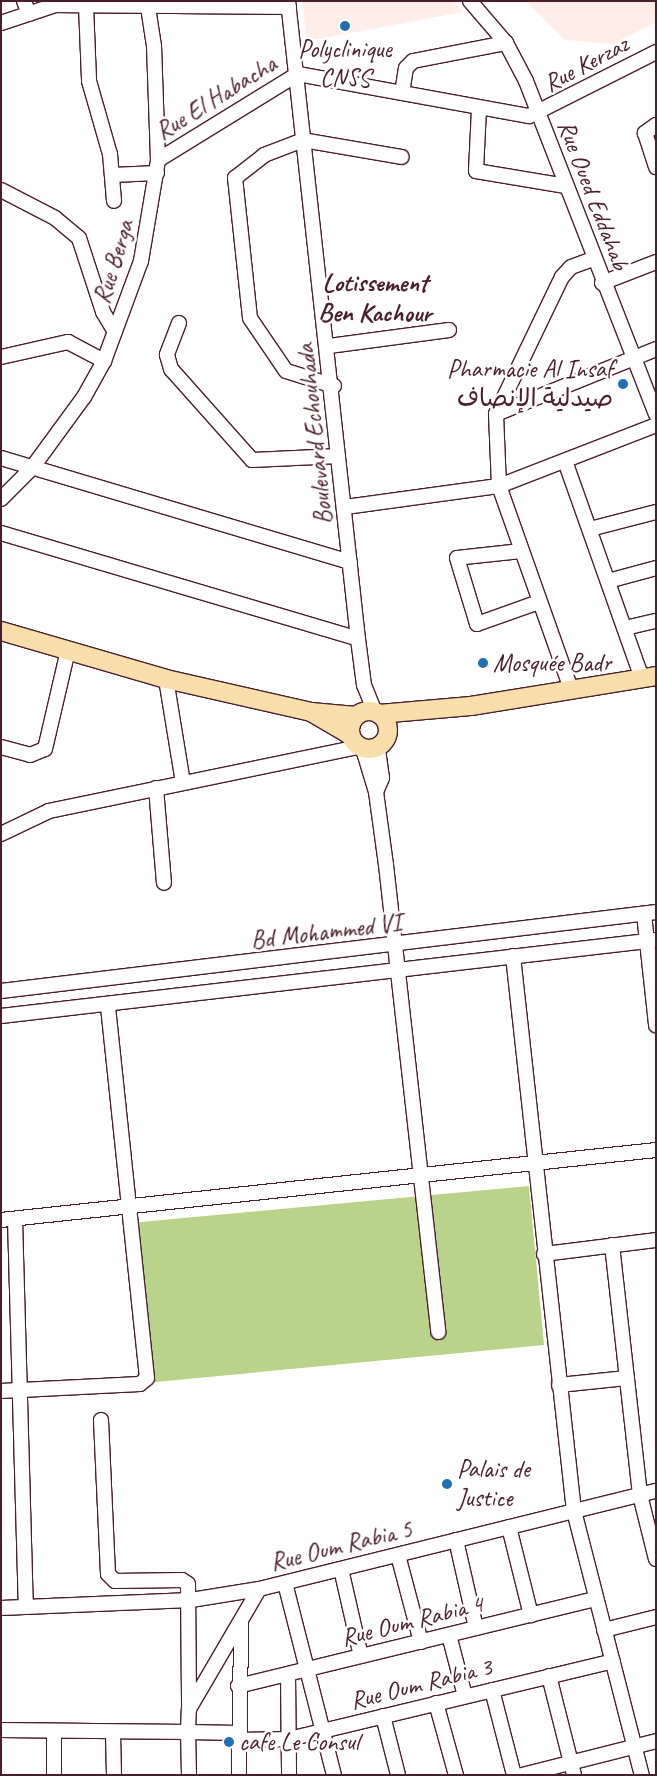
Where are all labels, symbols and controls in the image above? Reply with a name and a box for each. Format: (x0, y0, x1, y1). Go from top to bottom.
marker: Polyclinique CNSS (338, 19, 352, 33)
street label: Rue Kerzaz (539, 30, 633, 98)
place label: Polyclinique CNSS (298, 35, 392, 94)
street label: Rue El Habacha (150, 49, 282, 147)
street label: Rue Oued Eddahab (551, 116, 635, 274)
street label: Rue Berga (87, 217, 141, 307)
district label: Lotissement Ben Kachour (318, 267, 432, 328)
street label: Boulevard Echouhada (291, 342, 339, 526)
place label: Pharmacie Al Insaf صيدلية الإنصاف (447, 355, 613, 414)
marker: Pharmacie Al Insaf صيدلية الإنصاف (617, 378, 629, 390)
place label: Mosquée Badr (493, 648, 612, 678)
marker: Mosquée Badr (477, 657, 489, 669)
street label: Bd Mohammed VI (248, 908, 404, 956)
place label: Palais de Justice (457, 1455, 530, 1514)
marker: Palais de Justice (441, 1478, 453, 1490)
street label: Rue Oum Rabia 5 (267, 1514, 415, 1578)
street label: Rue Oum Rabia 4 (338, 1589, 486, 1653)
street label: Rue Oum Rabia 3 (347, 1652, 495, 1716)
place label: cafe Le Consul (239, 1727, 359, 1757)
marker: cafe Le Consul (223, 1736, 235, 1748)

